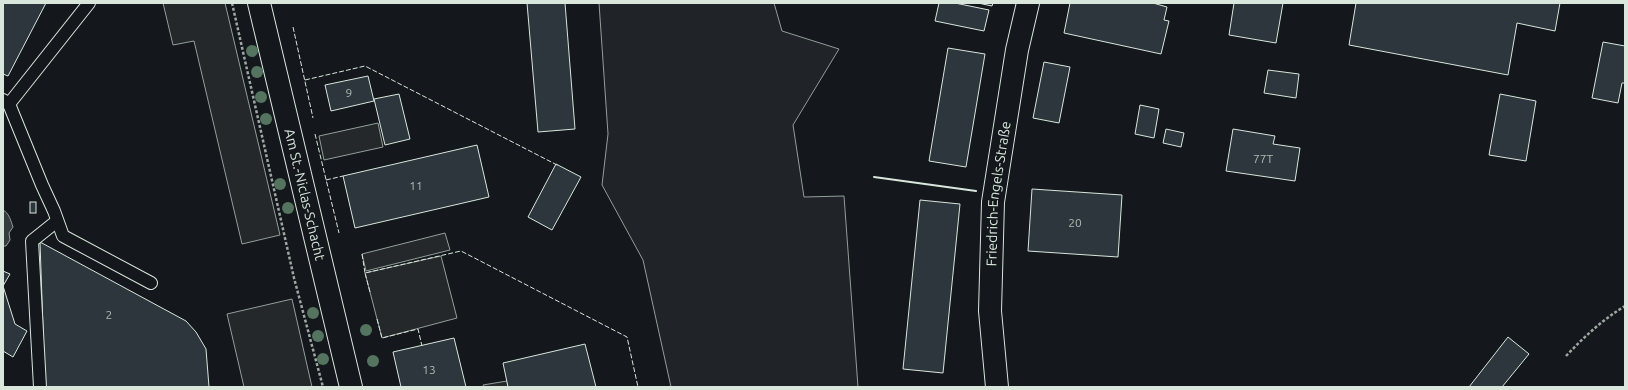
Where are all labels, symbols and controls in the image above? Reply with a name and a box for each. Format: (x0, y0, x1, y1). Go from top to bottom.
house number: 9 (346, 86, 352, 99)
street label: Friedrich-Engels-Straße (983, 120, 1014, 267)
street label: Am St.-Niclas-Schacht (281, 127, 329, 263)
house number: 77T (1253, 152, 1273, 165)
house number: 11 (409, 179, 423, 192)
house number: 20 (1068, 216, 1082, 229)
house number: 2 (106, 308, 112, 321)
house number: 13 (422, 363, 436, 376)

